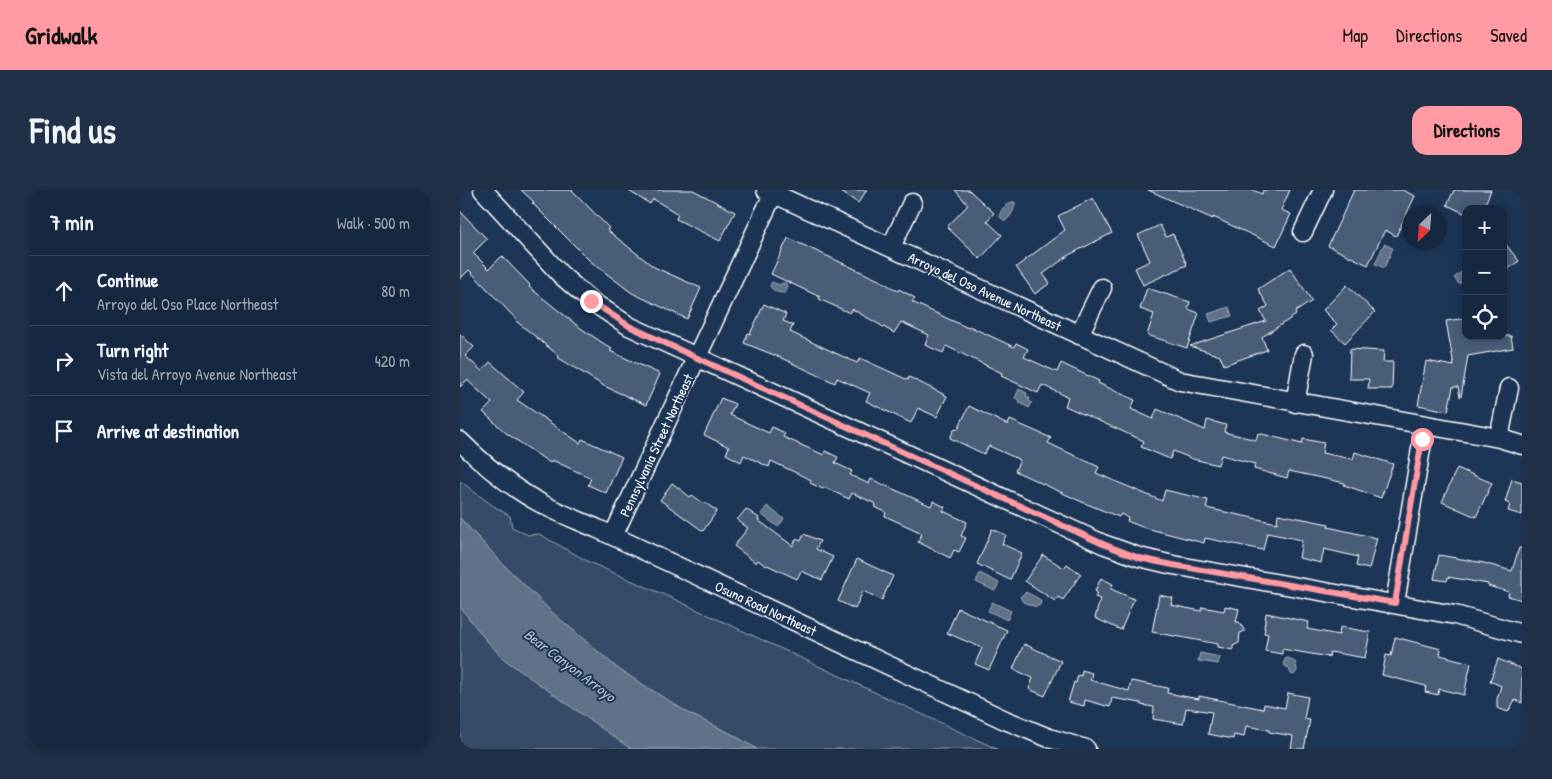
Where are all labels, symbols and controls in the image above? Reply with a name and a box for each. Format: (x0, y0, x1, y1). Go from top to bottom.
text: Gridwalk (25, 19, 97, 51)
text: Map (1343, 23, 1368, 48)
text: Directions (1396, 23, 1462, 48)
text: Saved (1490, 23, 1527, 48)
button: Directions (1412, 106, 1522, 155)
text: Find us (30, 107, 116, 154)
north arrow (1402, 205, 1447, 250)
map controls (1462, 205, 1507, 340)
button: + (1462, 205, 1507, 250)
text: 7 min (50, 208, 94, 237)
text: Walk · 500 m (337, 212, 410, 234)
street label: Arroyo del Oso Avenue Northeast (905, 247, 1065, 336)
button: − (1462, 250, 1507, 295)
text: Continue (97, 267, 158, 293)
icon: ahead (50, 277, 78, 305)
text: 80 m (381, 280, 410, 302)
route end (580, 290, 603, 313)
text: Arroyo del Oso Place Northeast (97, 293, 278, 315)
button: locate (1462, 295, 1507, 340)
text: Turn right (97, 337, 168, 363)
icon: right (50, 347, 78, 375)
text: 420 m (375, 350, 410, 372)
text: Vista del Arroyo Avenue Northeast (97, 363, 297, 385)
street label: Pennsylvania Street Northeast (615, 370, 698, 520)
icon: arrive (50, 417, 78, 445)
text: Arrive at destination (97, 418, 239, 444)
route start (1411, 428, 1434, 451)
street label: Osuna Road Northeast (712, 576, 820, 640)
water label: Bear Canyon Arroyo (520, 624, 621, 707)

